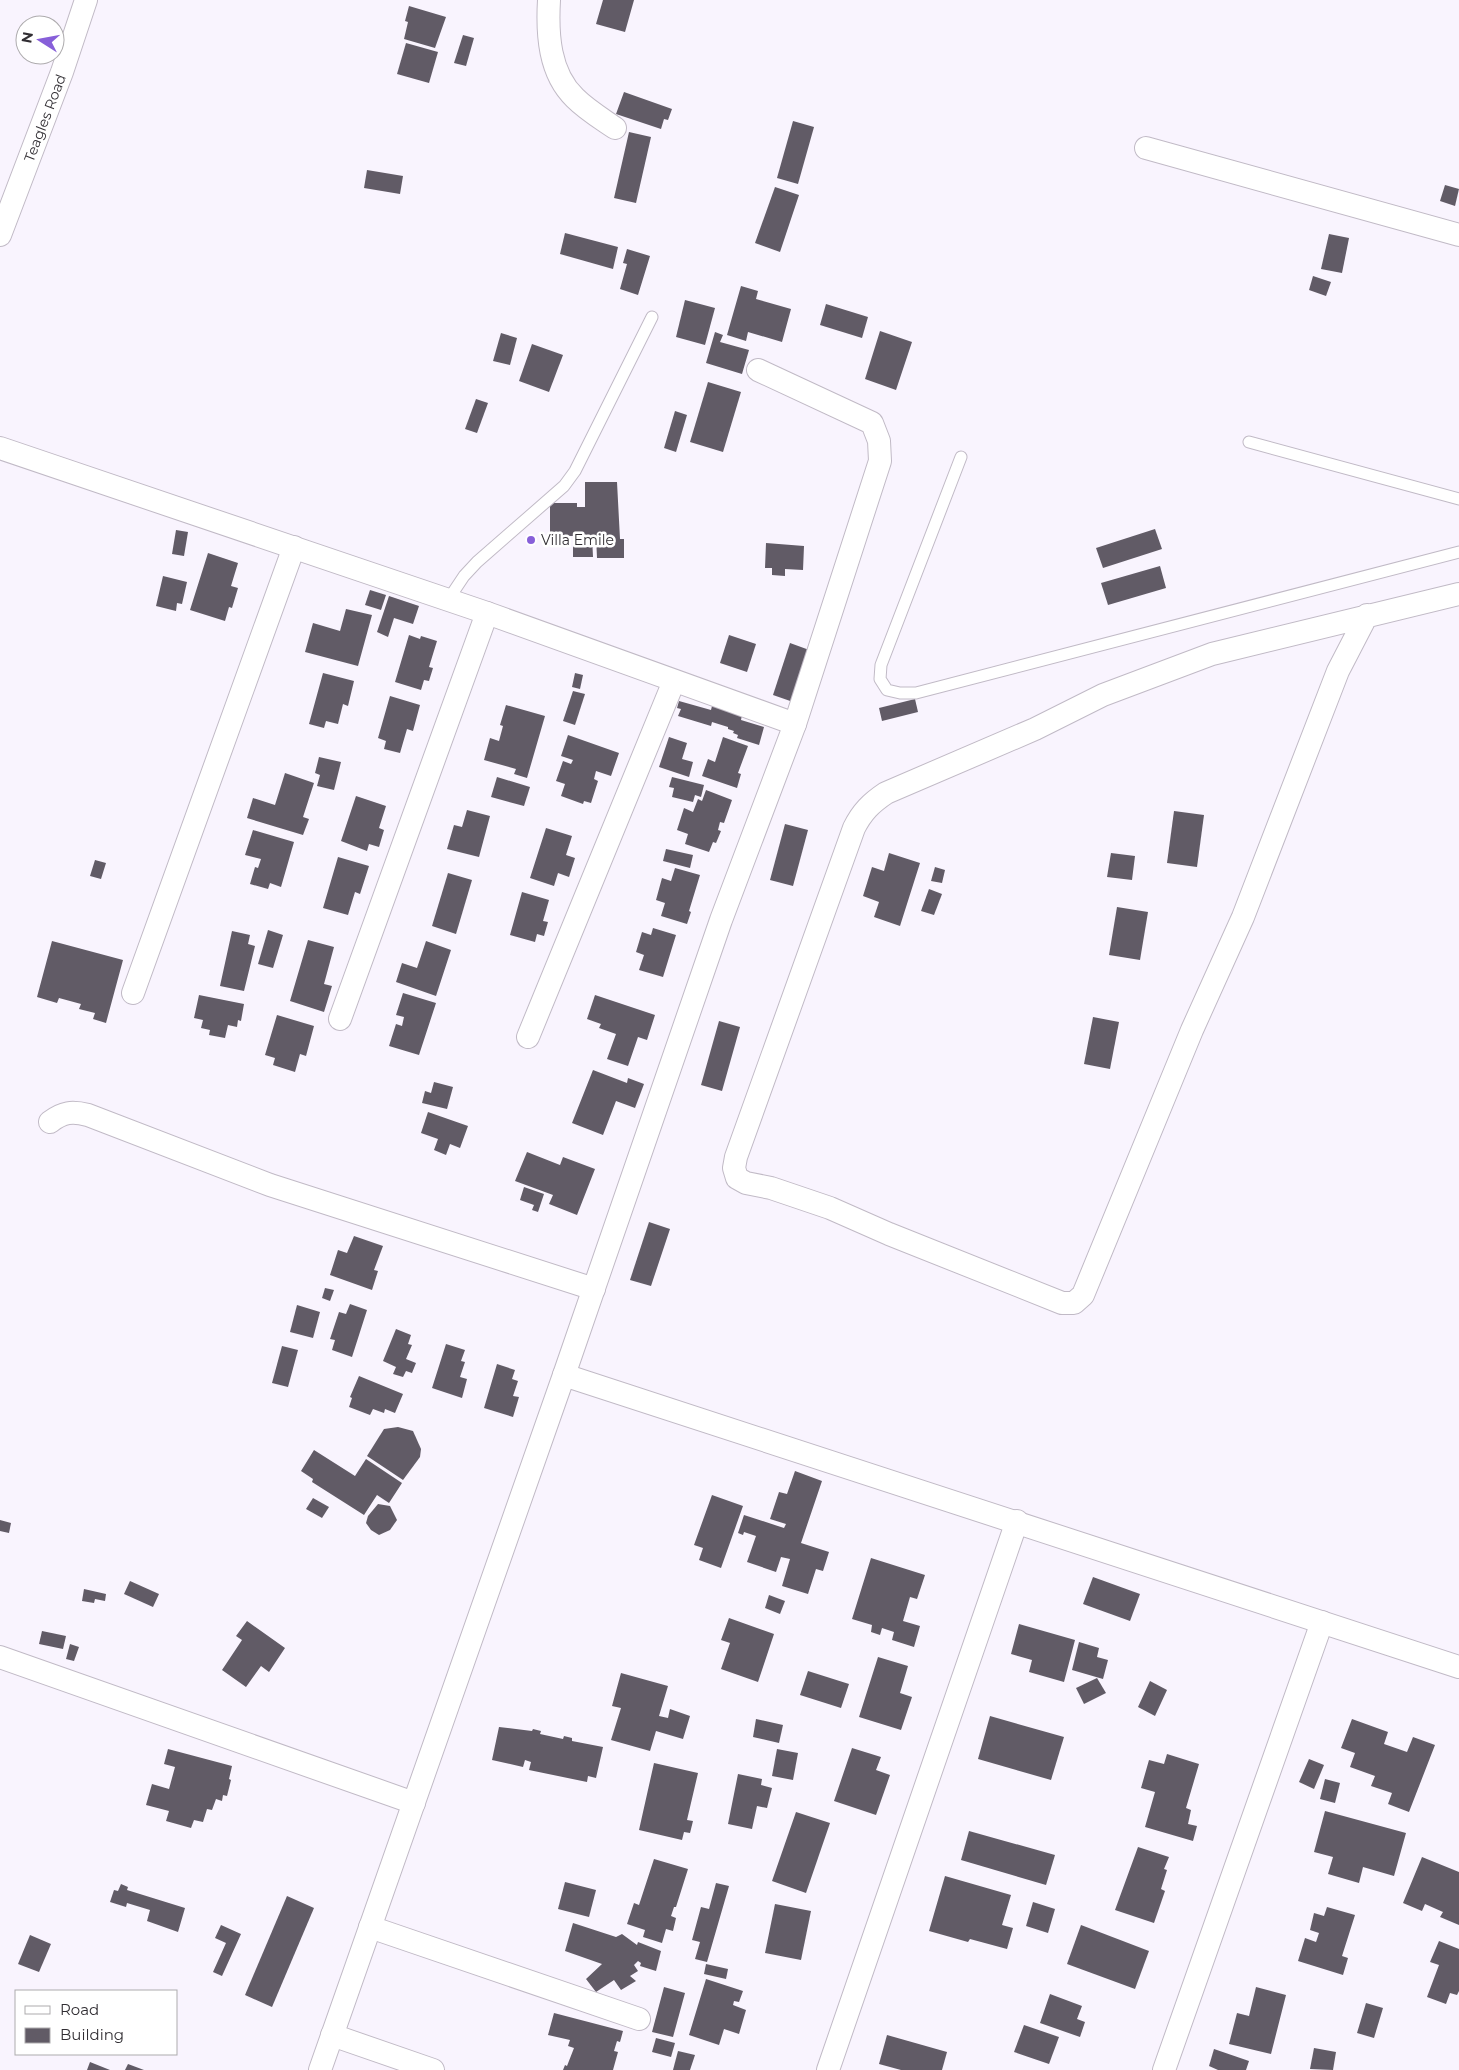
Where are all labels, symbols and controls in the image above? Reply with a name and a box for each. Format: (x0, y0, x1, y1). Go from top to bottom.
north arrow (15, 15, 65, 65)
text: N (17, 30, 37, 45)
street label: Teagles Road (20, 72, 70, 164)
place label: Villa Emile (541, 531, 614, 549)
marker: Villa Emile (525, 534, 537, 546)
legend (15, 1990, 178, 2055)
text: Road (60, 2000, 99, 2019)
text: Building (60, 2025, 124, 2044)

